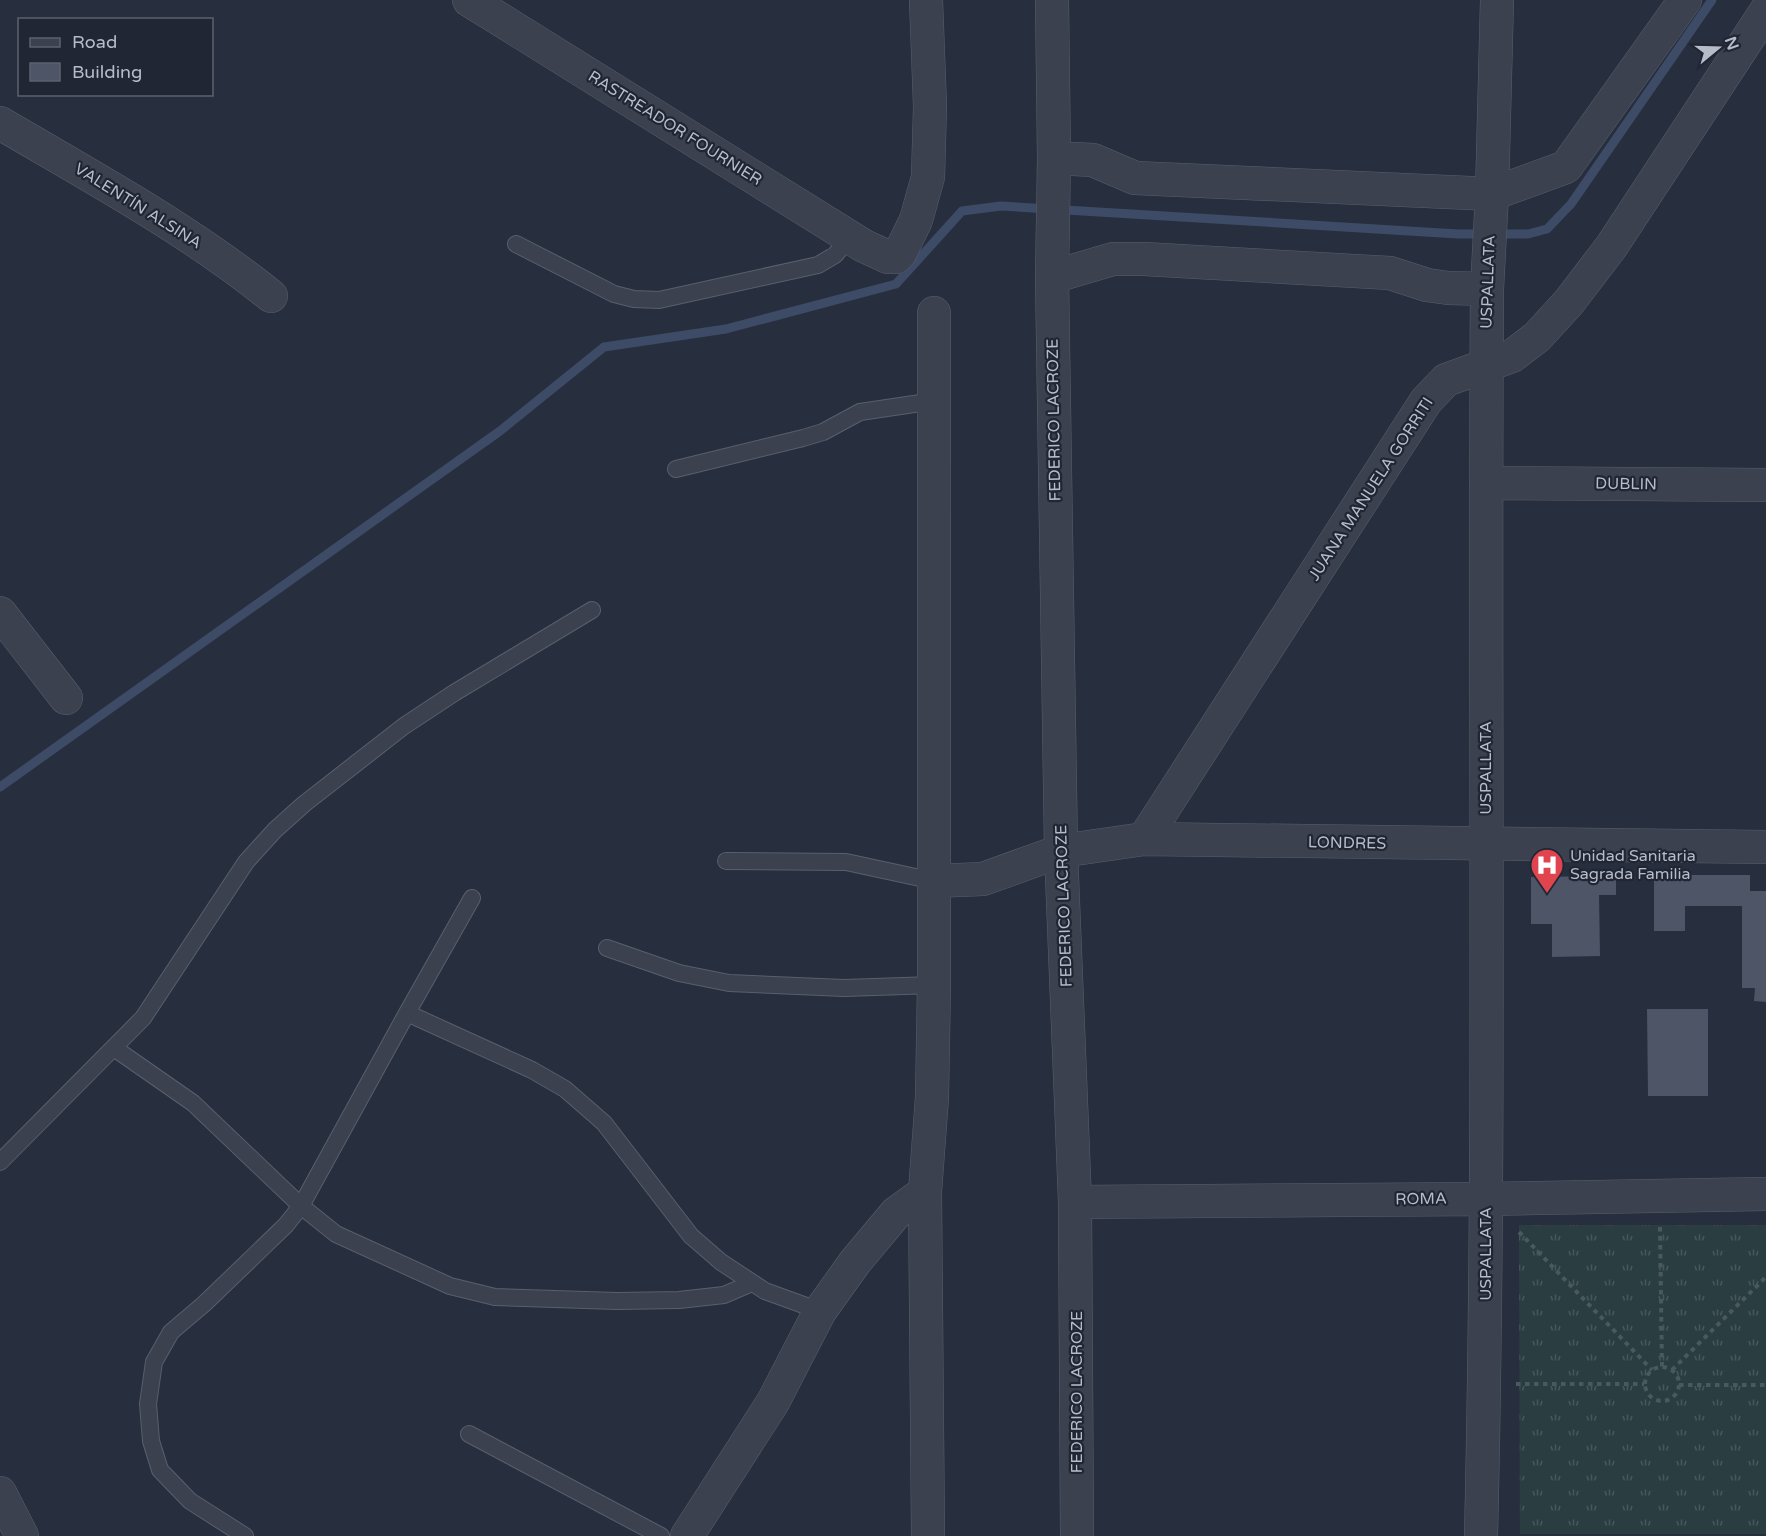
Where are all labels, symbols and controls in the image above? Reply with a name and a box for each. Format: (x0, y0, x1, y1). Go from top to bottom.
legend (18, 18, 213, 96)
north arrow (1688, 18, 1748, 78)
text: Road (72, 31, 117, 53)
text: N (1720, 34, 1743, 53)
text: Building (72, 61, 142, 83)
street label: RASTREADOR FOURNIER (584, 66, 766, 190)
street label: VALENTÍN ALSINA (71, 159, 205, 253)
street label: USPALLATA (1476, 235, 1500, 329)
street label: FEDERICO LACROZE (1043, 339, 1065, 501)
street label: JUANA MANUELA GORRITI (1304, 394, 1438, 584)
street label: DUBLIN (1595, 473, 1657, 495)
street label: USPALLATA (1476, 721, 1496, 815)
street label: FEDERICO LACROZE (1051, 824, 1077, 988)
street label: LONDRES (1308, 832, 1387, 854)
place label: Unidad Sanitaria Sagrada Familia (1570, 846, 1696, 884)
hospital icon: Unidad Sanitaria Sagrada Familia (1529, 847, 1565, 894)
street label: ROMA (1395, 1189, 1447, 1209)
street label: USPALLATA (1476, 1207, 1496, 1301)
street label: FEDERICO LACROZE (1067, 1311, 1087, 1473)

